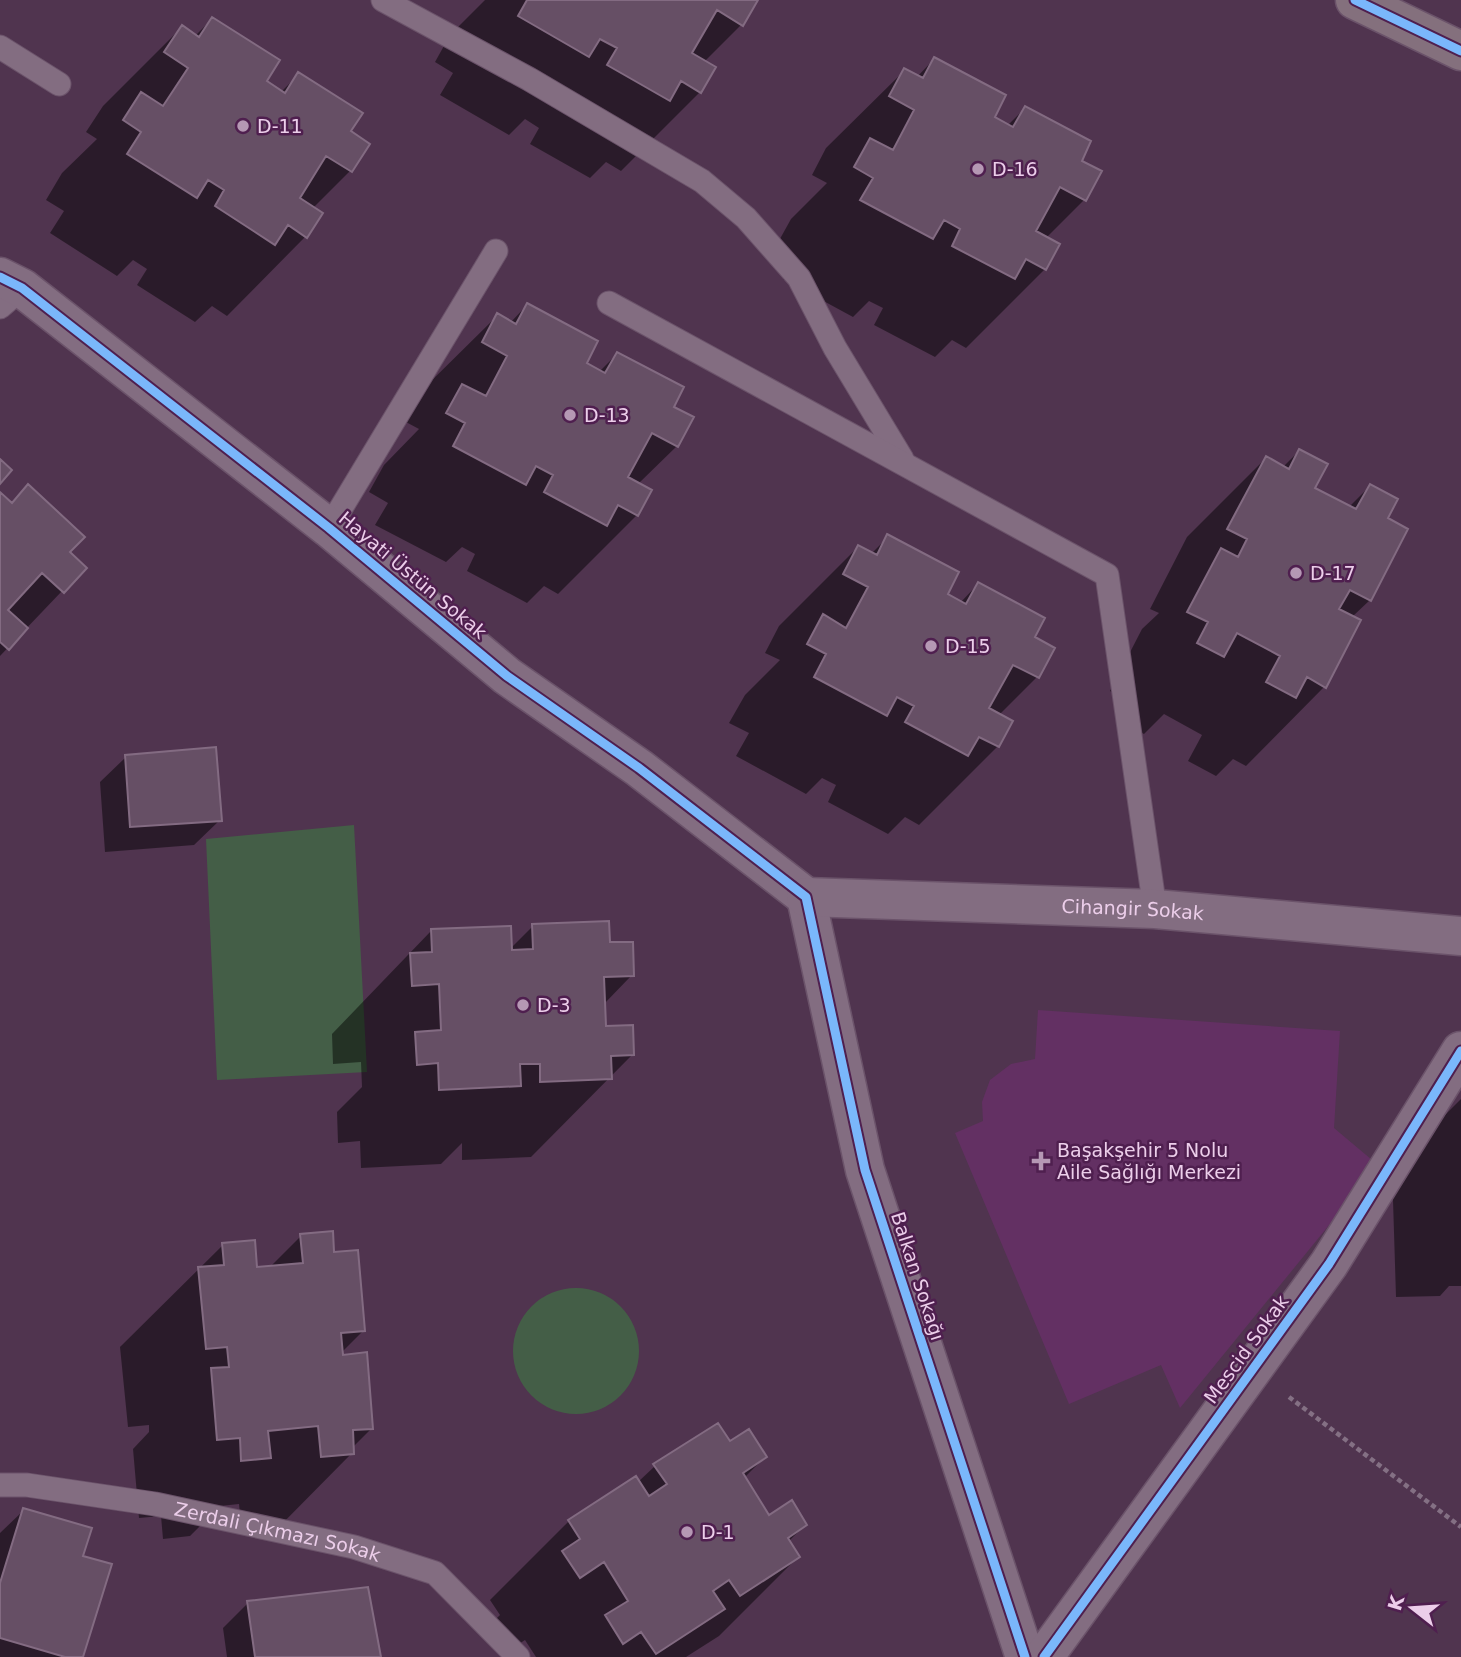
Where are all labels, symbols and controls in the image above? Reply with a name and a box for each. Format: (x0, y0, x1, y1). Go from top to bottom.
place label: D-11 (257, 115, 303, 137)
marker: D-11 (235, 118, 251, 134)
place label: D-16 (992, 158, 1038, 180)
marker: D-16 (970, 161, 986, 177)
place label: D-13 (584, 404, 630, 426)
marker: D-13 (562, 407, 578, 423)
street label: Hayati Üstün Sokak (335, 507, 491, 643)
place label: D-17 (1310, 562, 1356, 584)
marker: D-17 (1288, 565, 1304, 581)
place label: D-15 (945, 635, 991, 657)
marker: D-15 (923, 638, 939, 654)
street label: Cihangir Sokak (1061, 895, 1205, 924)
place label: D-3 (537, 994, 571, 1016)
marker: D-3 (515, 997, 531, 1013)
place label: Başakşehir 5 Nolu Aile Sağlığı Merkezi (1057, 1139, 1241, 1183)
marker: Başakşehir 5 Nolu Aile Sağlığı Merkezi (1031, 1151, 1051, 1171)
street label: Balkan Sokağı (887, 1209, 949, 1343)
street label: Mescid Sokak (1199, 1290, 1293, 1408)
street label: Zerdali Çıkmazı Sokak (172, 1498, 383, 1566)
place label: D-1 (701, 1521, 735, 1543)
marker: D-1 (679, 1524, 695, 1540)
north arrow (1377, 1573, 1447, 1643)
text: K (1383, 1592, 1409, 1613)

